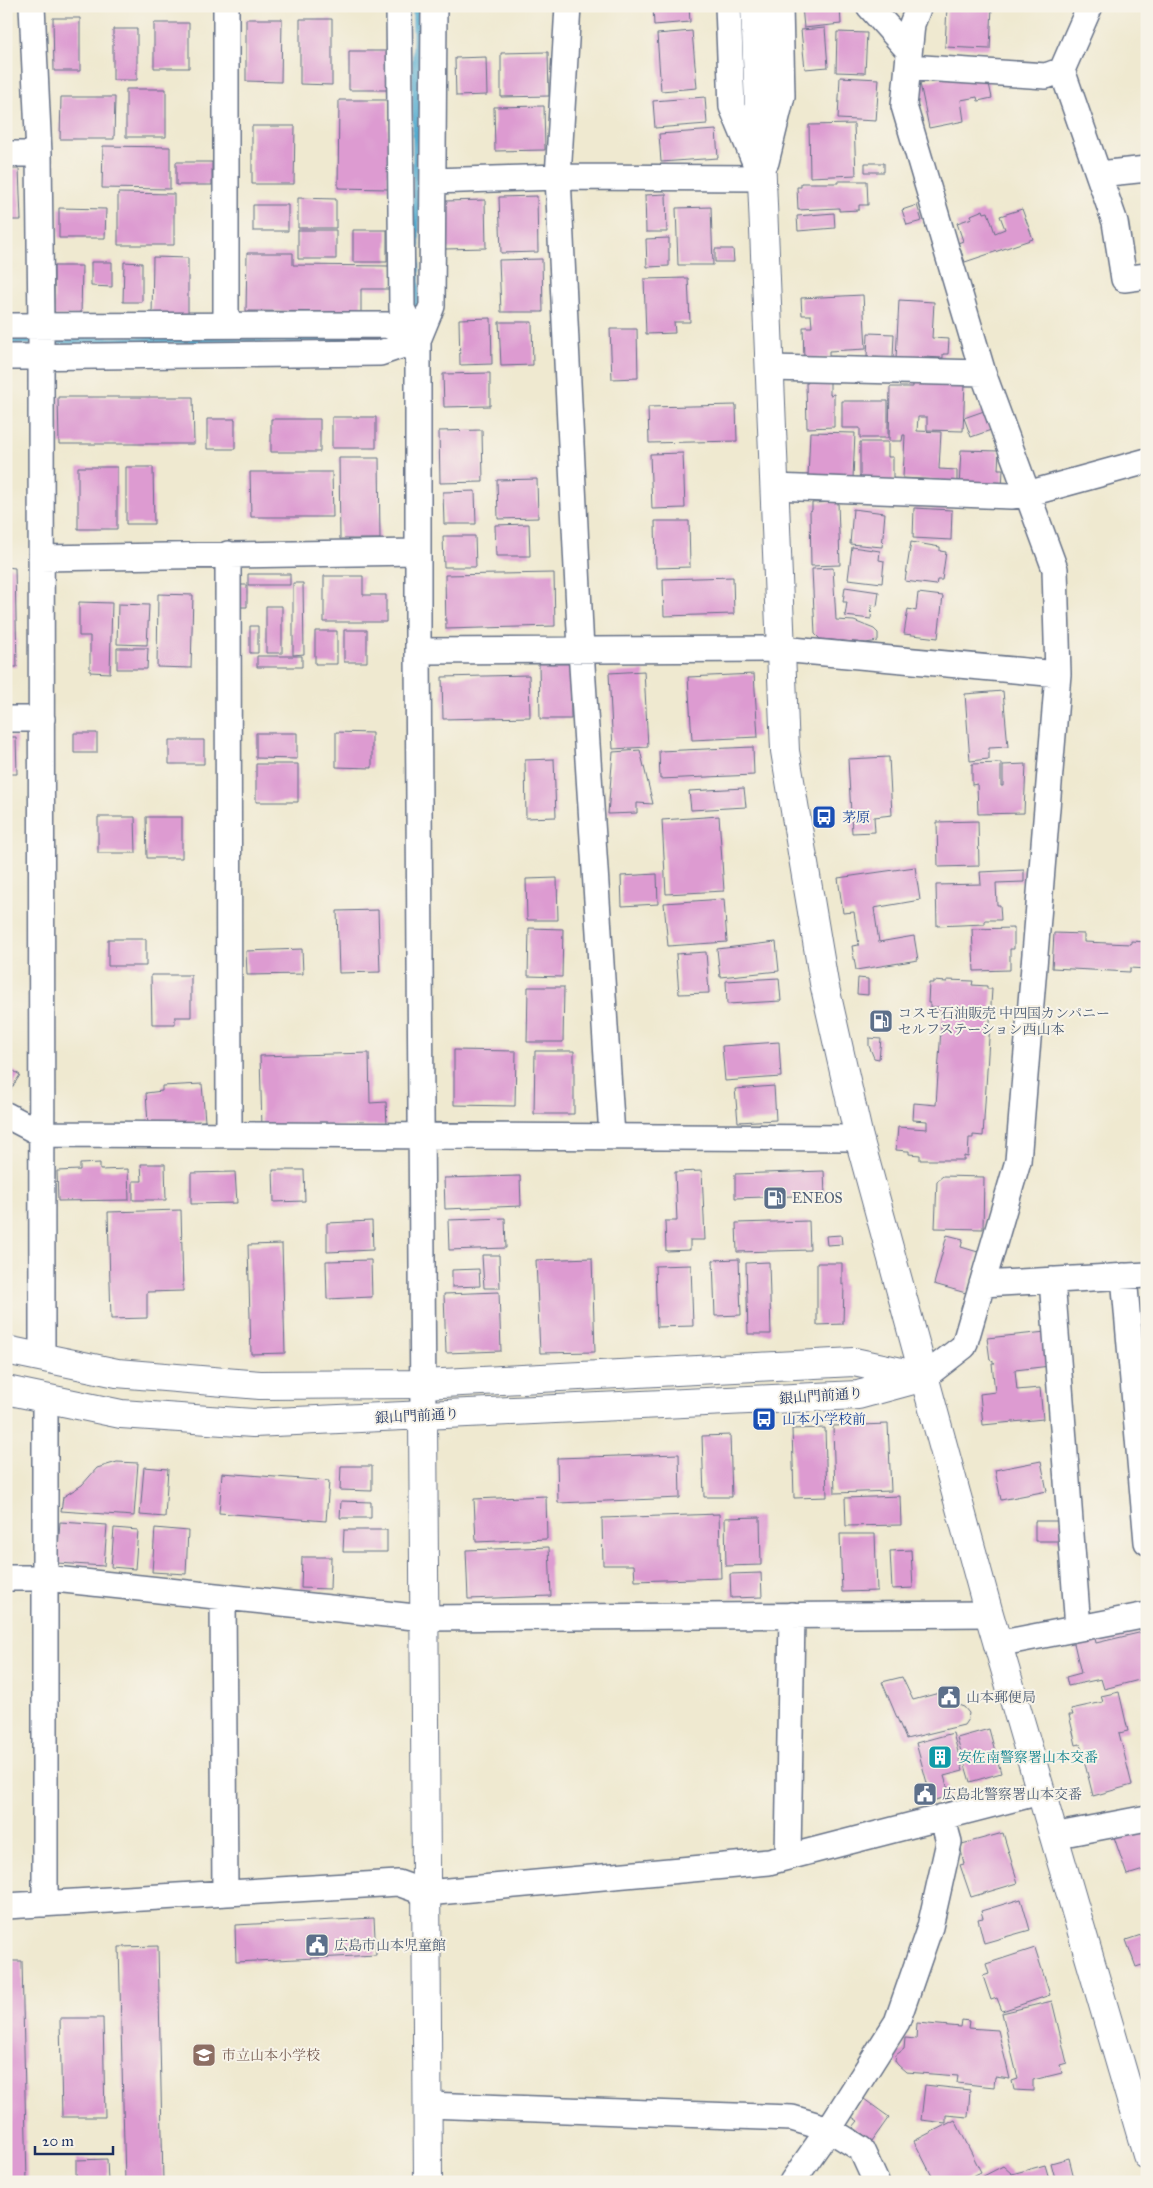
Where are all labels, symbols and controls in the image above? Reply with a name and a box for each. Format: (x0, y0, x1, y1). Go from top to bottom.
bus stop icon: 茅原 (811, 804, 837, 830)
place label: 茅原 (842, 809, 870, 826)
place label: コスモ石油販売 中四国カンパニー セルフステーション西山本 (898, 1005, 1110, 1038)
fuel station icon: コスモ石油販売 中四国カンパニー セルフステーション西山本 (868, 1008, 894, 1034)
fuel station icon: ENEOS (762, 1185, 788, 1211)
place label: ENEOS (792, 1190, 843, 1207)
street label: 銀山門前通り (779, 1385, 863, 1407)
street label: 銀山門前通り (375, 1405, 459, 1427)
bus stop icon: 山本小学校前 (751, 1406, 777, 1432)
place label: 山本小学校前 (782, 1411, 866, 1428)
public building icon: 山本郵便局 (936, 1684, 962, 1710)
place label: 山本郵便局 (966, 1689, 1036, 1706)
building icon: 安佐南警察署山本交番 (927, 1744, 953, 1770)
place label: 安佐南警察署山本交番 (958, 1749, 1098, 1766)
public building icon: 広島北警察署山本交番 (912, 1781, 938, 1807)
place label: 広島北警察署山本交番 (942, 1786, 1082, 1803)
public building icon: 広島市山本児童館 (304, 1932, 330, 1958)
place label: 広島市山本児童館 (334, 1937, 446, 1954)
school or university icon: 市立山本小学校 (191, 2042, 217, 2068)
place label: 市立山本小学校 (222, 2047, 320, 2064)
scale bar (35, 2123, 112, 2155)
text: 20 m (42, 2132, 74, 2150)

